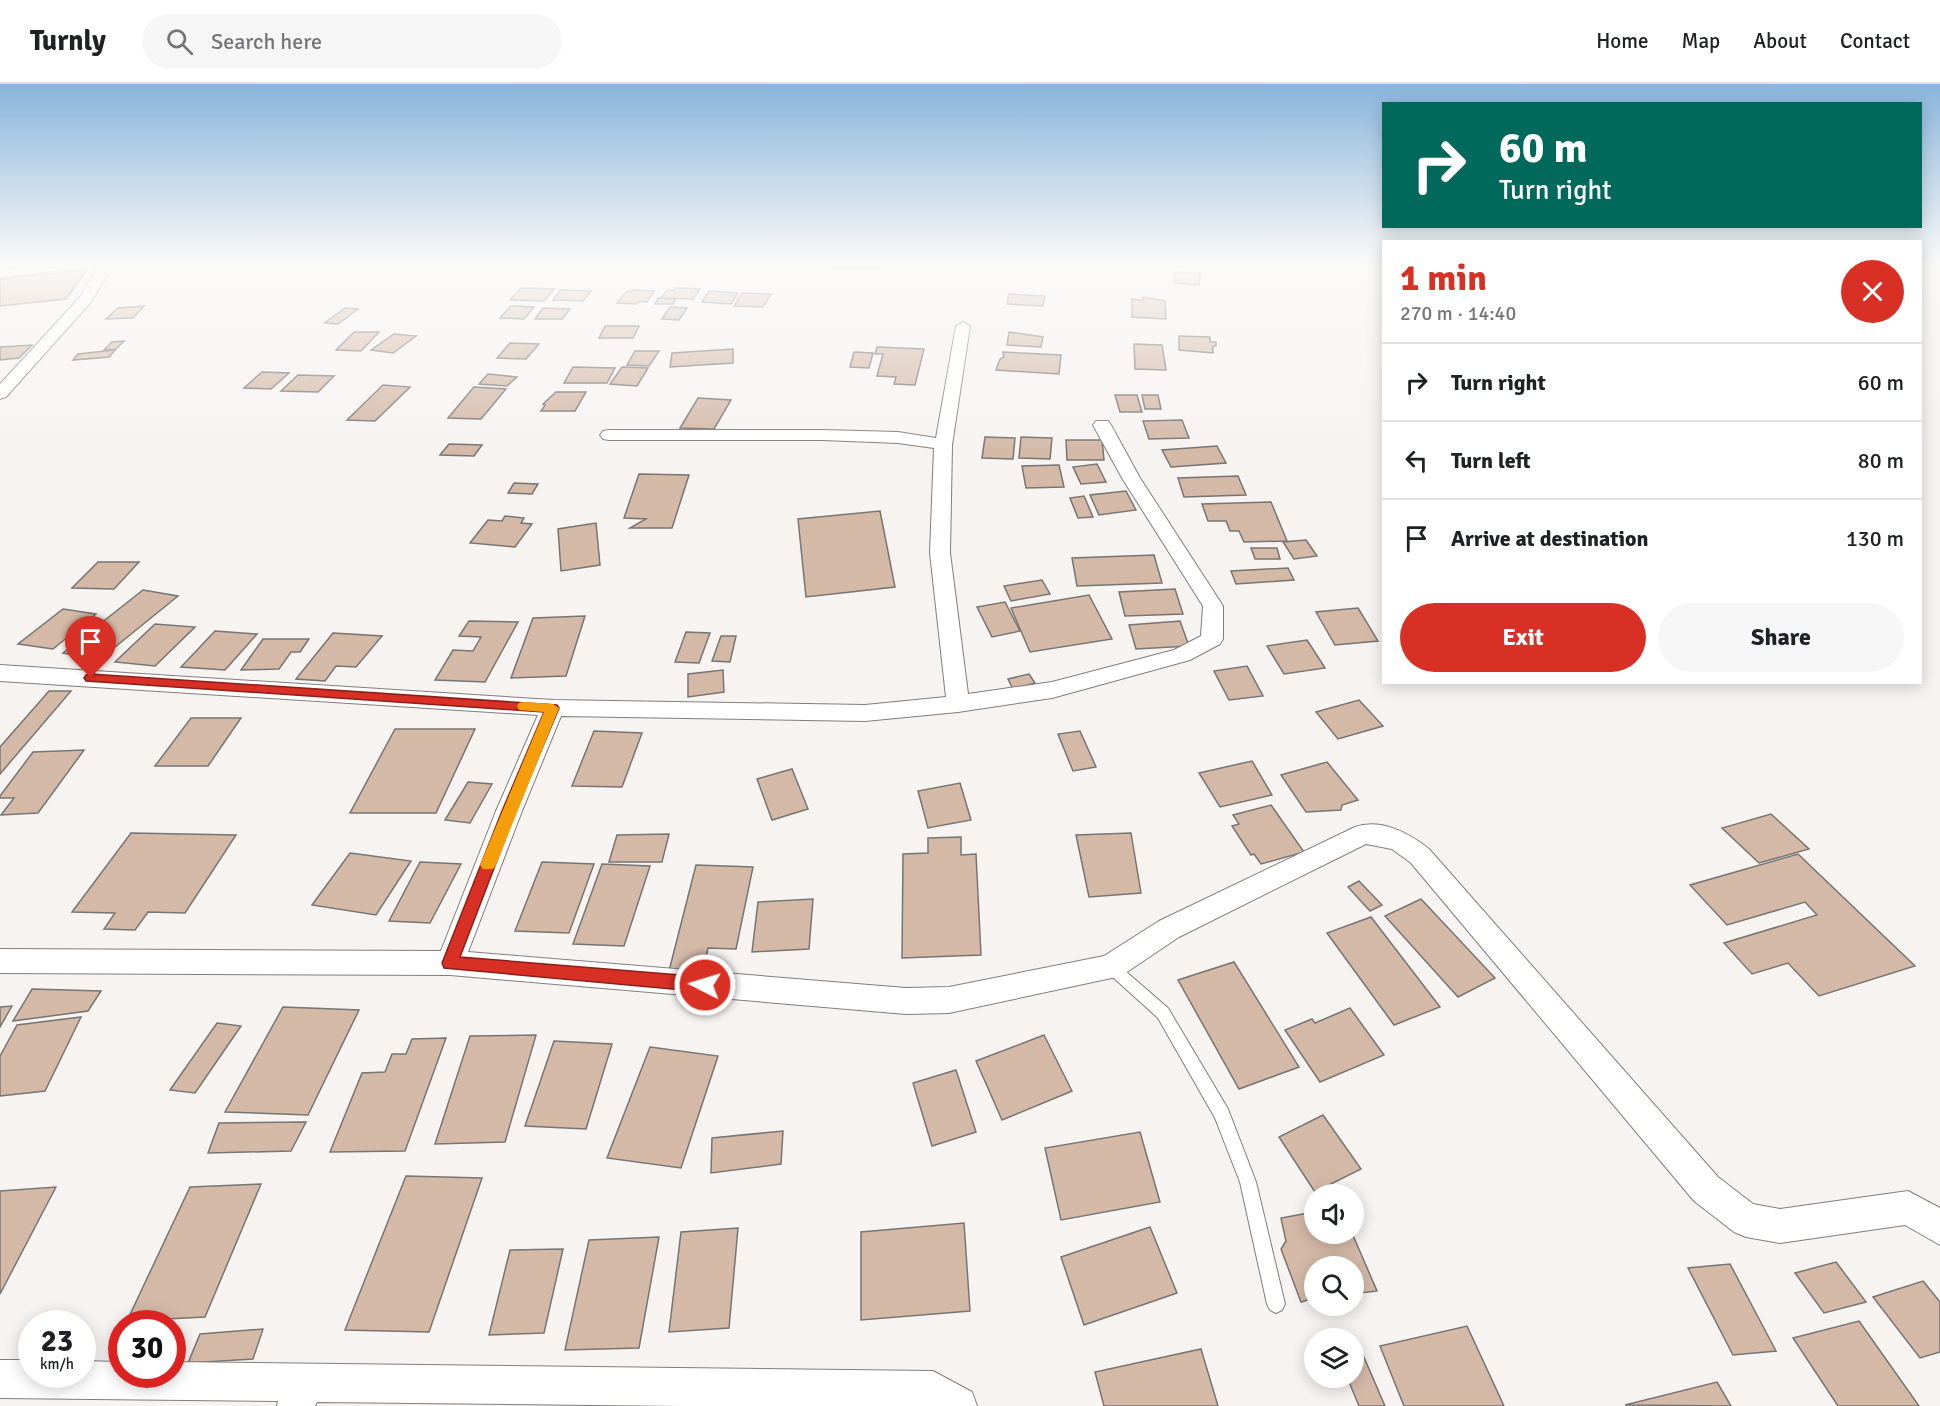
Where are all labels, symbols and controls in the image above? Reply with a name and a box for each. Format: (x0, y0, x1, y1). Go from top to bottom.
search box (142, 14, 562, 68)
text: Turnly (30, 24, 106, 58)
icon: search (163, 25, 196, 58)
text: Search here (211, 28, 322, 55)
text: Home (1596, 28, 1649, 54)
text: Map (1682, 28, 1720, 54)
text: About (1753, 28, 1807, 54)
text: Contact (1840, 28, 1910, 54)
text: 60 m (1499, 123, 1588, 174)
icon: right (1400, 126, 1478, 204)
text: Turn right (1499, 174, 1612, 207)
text: 1 min (1400, 256, 1487, 301)
button: close (1841, 260, 1904, 323)
text: 270 m · 14:40 (1400, 301, 1516, 326)
icon: right (1400, 366, 1433, 399)
text: Turn right (1451, 369, 1546, 396)
text: 60 m (1858, 369, 1904, 396)
icon: left (1400, 444, 1433, 477)
text: Turn left (1451, 447, 1531, 474)
text: 80 m (1858, 447, 1904, 474)
icon: arrive (1400, 522, 1433, 555)
text: Arrive at destination (1451, 525, 1648, 552)
text: 130 m (1846, 525, 1904, 552)
button: Exit (1400, 603, 1646, 672)
button: Share (1658, 603, 1904, 672)
pin (65, 616, 116, 678)
icon: arrive (74, 625, 107, 658)
position arrow (673, 953, 737, 1017)
map controls (1304, 1184, 1364, 1388)
button: sound (1304, 1184, 1364, 1244)
button: search (1304, 1256, 1364, 1316)
speed limit sign: 30 (108, 1310, 186, 1388)
text: 23 (41, 1323, 73, 1360)
button: layers (1304, 1328, 1364, 1388)
text: km/h (40, 1355, 74, 1373)

